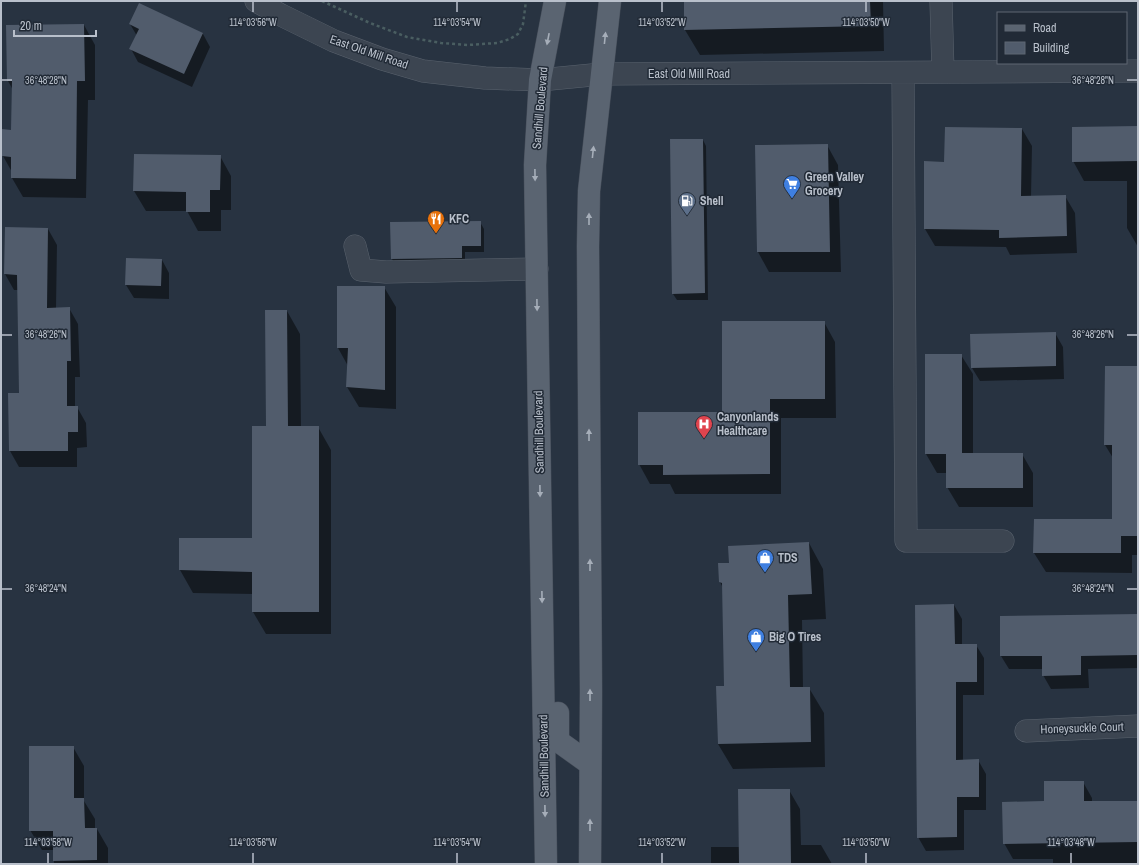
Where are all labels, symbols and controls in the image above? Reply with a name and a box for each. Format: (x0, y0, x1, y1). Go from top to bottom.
scale bar (14, 12, 96, 38)
legend (997, 12, 1127, 64)
text: 114°03'56"W (229, 16, 277, 29)
text: 114°03'54"W (433, 16, 481, 29)
text: 114°03'52"W (638, 16, 686, 29)
text: 114°03'50"W (842, 16, 890, 29)
text: 20 m (20, 18, 42, 34)
text: Road (1033, 20, 1057, 36)
street label: East Old Mill Road (328, 31, 410, 73)
one-way arrow (602, 32, 609, 44)
one-way arrow (544, 33, 550, 45)
text: Building (1033, 40, 1070, 56)
street label: Sandhill Boulevard (528, 66, 552, 150)
street label: East Old Mill Road (648, 66, 730, 82)
text: 36°48'28"N (25, 74, 67, 87)
text: 36°48'28"N (1072, 74, 1114, 87)
one-way arrow (590, 146, 596, 158)
one-way arrow (532, 169, 538, 182)
place label: Green Valley Grocery (805, 169, 865, 199)
supermarket icon: Green Valley Grocery (782, 174, 802, 199)
fuel station icon: Shell (677, 191, 697, 216)
place label: Shell (700, 193, 724, 209)
restaurant icon: KFC (426, 209, 446, 234)
place label: KFC (449, 211, 469, 227)
one-way arrow (586, 212, 592, 225)
one-way arrow (534, 299, 540, 312)
text: 36°48'26"N (25, 328, 67, 341)
text: 36°48'26"N (1072, 328, 1114, 341)
street label: Sandhill Boulevard (530, 391, 548, 473)
place label: Canyonlands Healthcare (717, 409, 779, 439)
hospital icon: Canyonlands Healthcare (694, 414, 714, 439)
one-way arrow (586, 428, 592, 441)
one-way arrow (537, 485, 543, 498)
shop icon: TDS (755, 548, 775, 573)
place label: TDS (778, 550, 798, 566)
one-way arrow (587, 558, 593, 571)
text: 36°48'24"N (25, 582, 67, 595)
text: 36°48'24"N (1072, 582, 1114, 595)
one-way arrow (539, 591, 545, 604)
shop icon: Big O Tires (746, 627, 766, 652)
place label: Big O Tires (769, 629, 822, 645)
one-way arrow (587, 689, 594, 701)
street label: Sandhill Boulevard (535, 715, 553, 797)
street label: Honeysuckle Court (1040, 719, 1124, 737)
one-way arrow (542, 805, 548, 818)
one-way arrow (587, 818, 593, 831)
text: 114°03'58"W (24, 836, 72, 849)
text: 114°03'56"W (229, 836, 277, 849)
text: 114°03'54"W (433, 836, 481, 849)
text: 114°03'52"W (638, 836, 686, 849)
text: 114°03'50"W (842, 836, 890, 849)
text: 114°03'48"W (1047, 836, 1095, 849)

